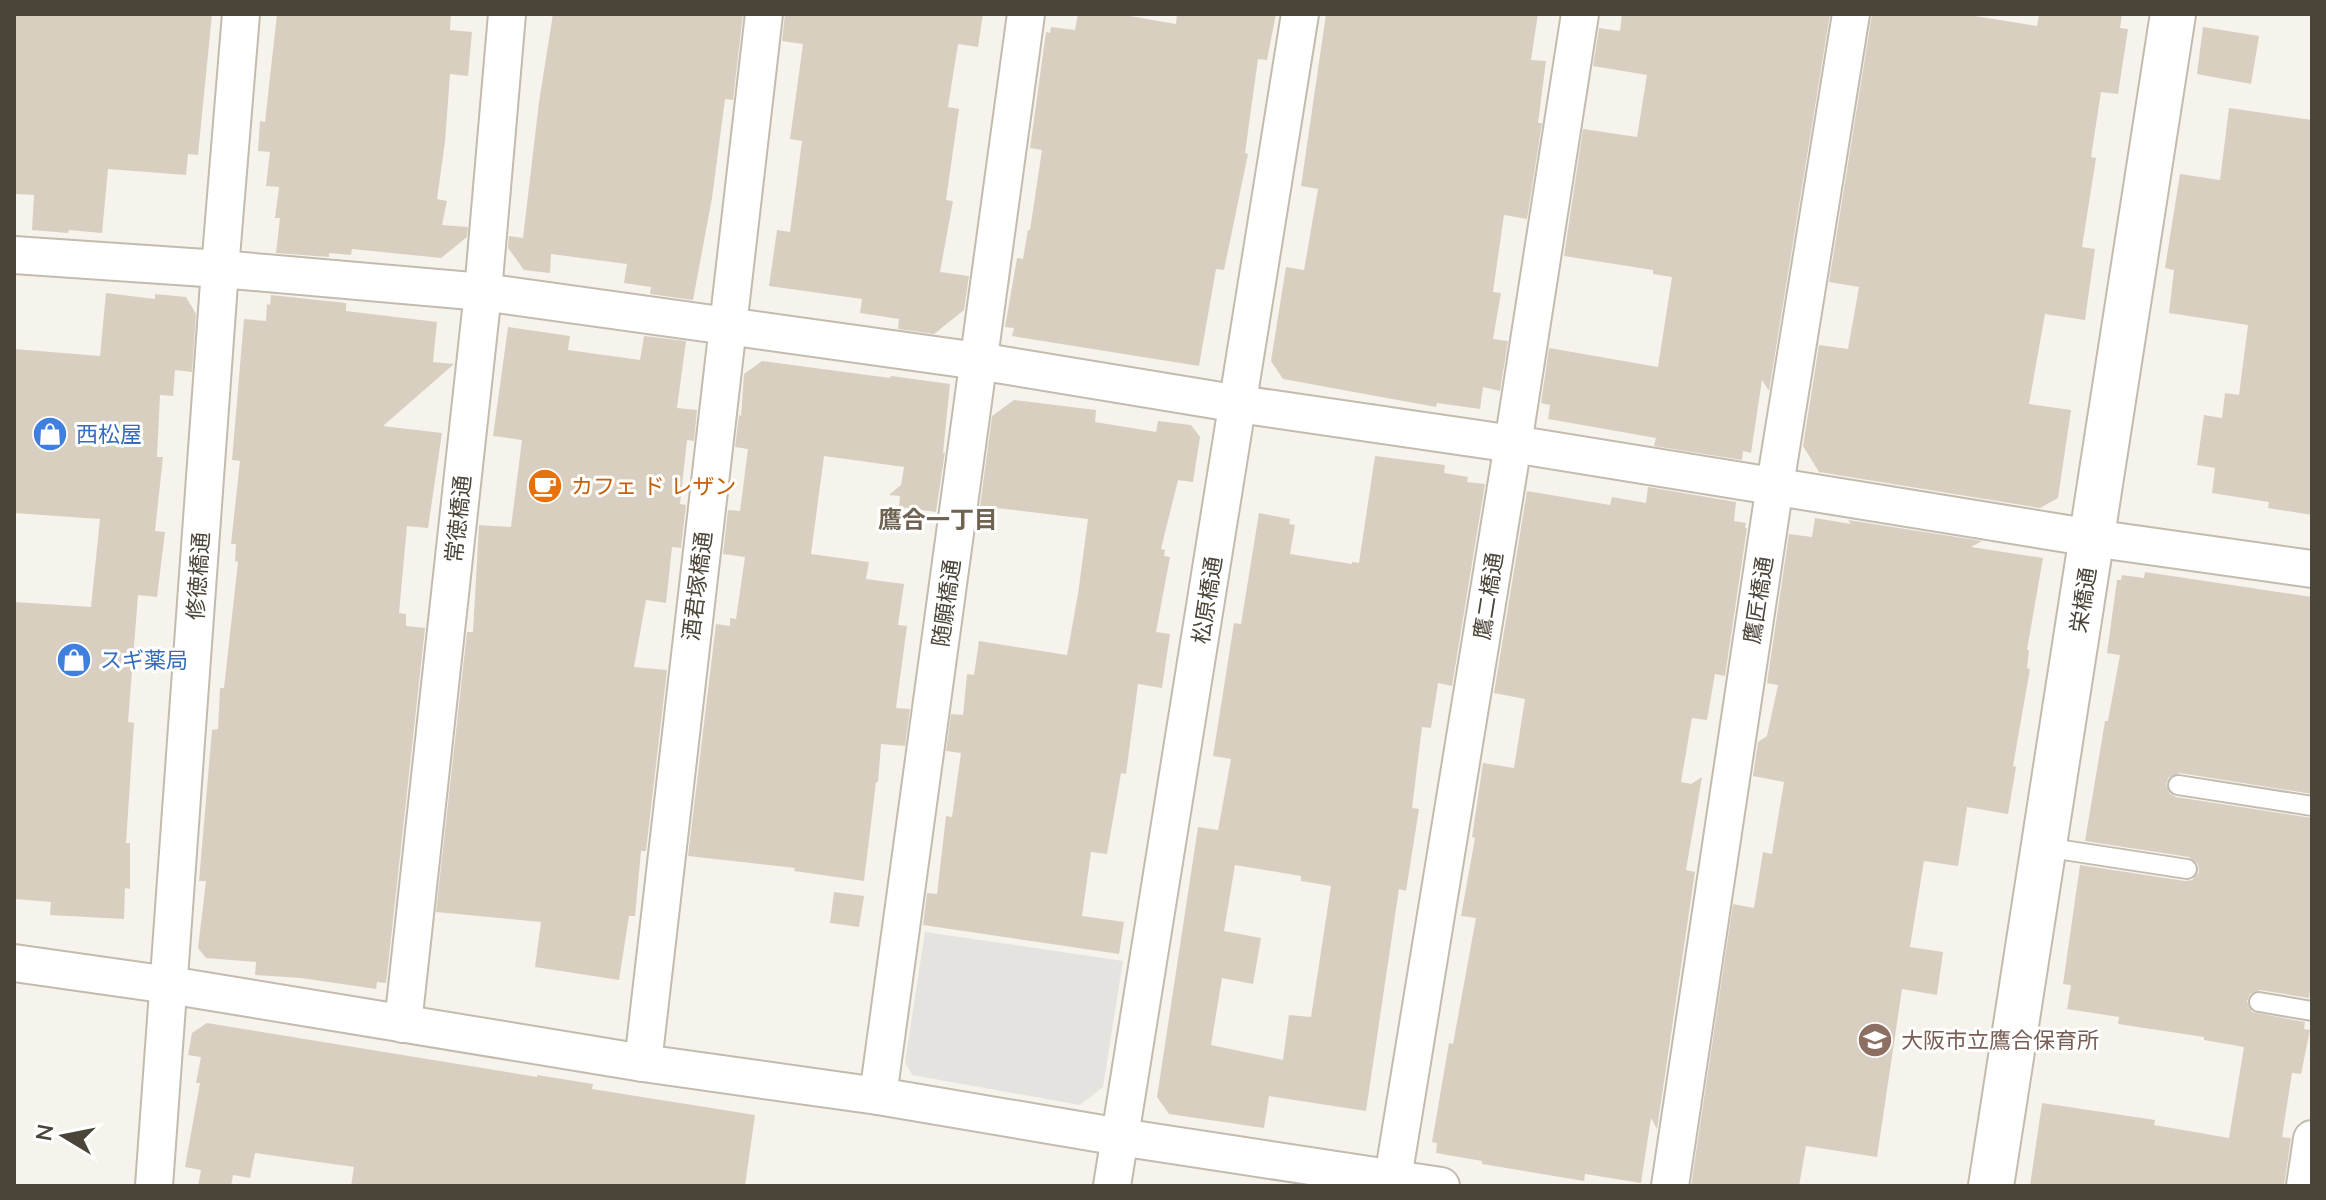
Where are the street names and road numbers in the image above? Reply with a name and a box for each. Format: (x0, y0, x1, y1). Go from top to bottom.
street label: 常徳橋通 (439, 474, 479, 564)
street label: 酒君塚橋通 (676, 530, 720, 643)
street label: 修徳橋通 (181, 531, 217, 621)
street label: 鷹二橋通 (1467, 550, 1511, 642)
street label: 松原橋通 (1186, 554, 1230, 646)
street label: 鷹匠橋通 (1737, 554, 1781, 646)
street label: 随願橋通 (926, 557, 968, 649)
street label: 栄橋通 (2064, 565, 2104, 635)

